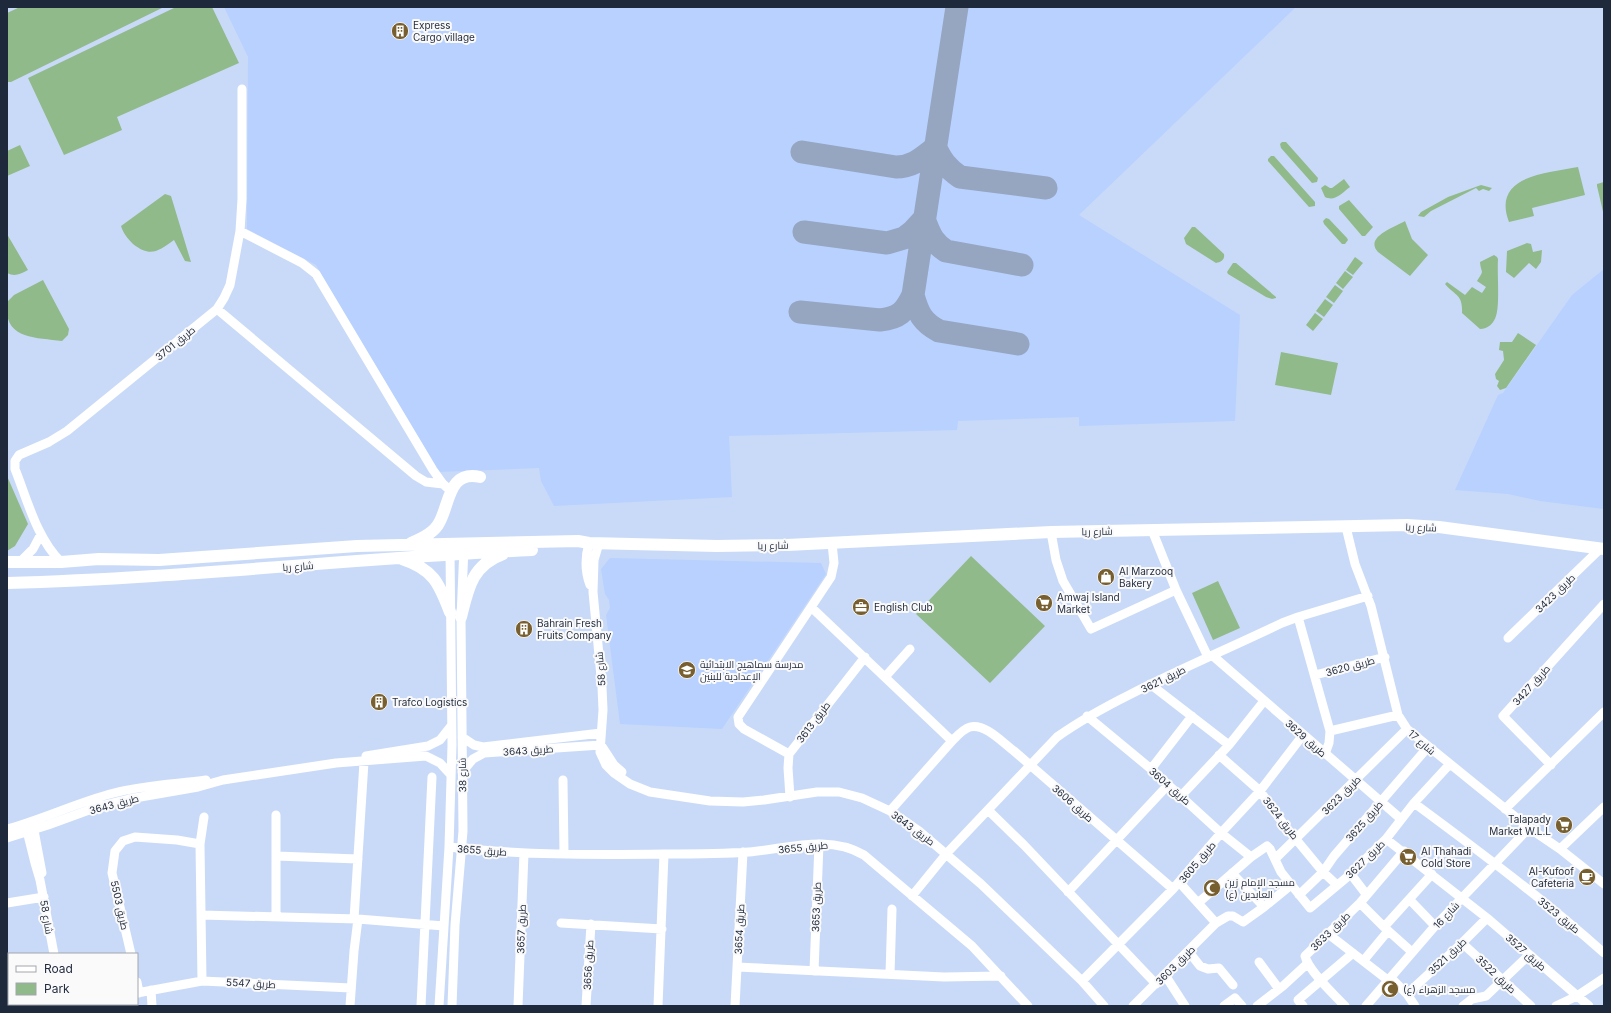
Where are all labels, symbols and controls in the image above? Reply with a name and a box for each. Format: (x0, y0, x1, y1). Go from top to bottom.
place label: Express Cargo village (413, 19, 475, 43)
building icon: Express Cargo village (390, 21, 410, 41)
street label: طريق 3701 (153, 323, 198, 363)
street label: شارع ريا (1405, 520, 1437, 535)
street label: شارع ريا (1081, 525, 1113, 538)
street label: شارع ريا (757, 539, 789, 552)
street label: شارع ريا (282, 559, 314, 574)
place label: Al Marzooq Bakery (1119, 565, 1173, 589)
shop icon: Al Marzooq Bakery (1096, 567, 1116, 587)
street label: طريق 3423 (1533, 571, 1578, 616)
place label: Amwaj Island Market (1057, 591, 1120, 615)
supermarket icon: Amwaj Island Market (1034, 593, 1054, 613)
office icon: English Club (851, 597, 871, 617)
place label: English Club (874, 601, 933, 613)
place label: Bahrain Fresh Fruits Company (537, 617, 612, 641)
building icon: Bahrain Fresh Fruits Company (514, 619, 534, 639)
street label: شارع 58 (593, 651, 608, 687)
street label: طريق 3620 (1324, 654, 1376, 679)
place label: مدرسة سماهيج الابتدائية الإعدادية للبنين (700, 658, 803, 683)
school or university icon: مدرسة سماهيج الابتدائية الإعدادية للبنين (677, 660, 697, 680)
street label: طريق 3427 (1510, 662, 1553, 708)
street label: طريق 3621 (1139, 663, 1188, 696)
building icon: Trafco Logistics (369, 692, 389, 712)
place label: Trafco Logistics (392, 696, 467, 708)
street label: طريق 3613 (794, 699, 833, 745)
street label: طريق 3629 (1282, 717, 1329, 760)
street label: شارع 17 (1405, 727, 1438, 758)
street label: طريق 3643 (502, 742, 554, 759)
street label: شارع 38 (456, 758, 469, 792)
street label: طريق 3604 (1146, 765, 1193, 808)
street label: طريق 3623 (1319, 773, 1364, 818)
street label: طريق 3606 (1049, 782, 1096, 825)
street label: طريق 3643 (88, 792, 140, 817)
street label: طريق 3624 (1260, 794, 1301, 842)
street label: طريق 3625 (1343, 798, 1386, 845)
street label: طريق 3643 (888, 808, 937, 849)
place label: Talapady Market W.L.L (1489, 813, 1551, 837)
supermarket icon: Talapady Market W.L.L (1554, 815, 1574, 835)
street label: طريق 3627 (1343, 837, 1388, 881)
street label: طريق 3655 (777, 838, 829, 857)
street label: طريق 3605 (1176, 839, 1219, 886)
street label: طريق 3655 (456, 842, 507, 859)
place label: Al Thahadi Cold Store (1421, 845, 1471, 869)
supermarket icon: Al Thahadi Cold Store (1398, 847, 1418, 867)
place label: Al-Kufoof Cafeteria (1529, 865, 1574, 889)
cafe icon: Al-Kufoof Cafeteria (1577, 867, 1597, 887)
place label: مسجد الإمام زين العابدين (ع) (1225, 876, 1295, 901)
mosque icon: مسجد الإمام زين العابدين (ع) (1202, 878, 1222, 898)
street label: طريق 5503 (108, 879, 132, 931)
street label: طريق 3653 (809, 882, 824, 932)
street label: طريق 3523 (1535, 895, 1582, 936)
street label: شارع 58 (37, 899, 56, 935)
street label: شارع 16 (1431, 899, 1462, 932)
street label: طريق 3654 (732, 903, 747, 955)
street label: طريق 3657 (514, 904, 529, 954)
street label: طريق 3633 (1308, 909, 1353, 954)
street label: طريق 3527 (1503, 931, 1549, 974)
street label: طريق 3521 (1425, 935, 1469, 978)
street label: طريق 3656 (581, 940, 596, 991)
street label: طريق 3603 (1153, 943, 1198, 988)
legend (8, 953, 138, 1005)
street label: طريق 3522 (1473, 953, 1518, 996)
text: Road (44, 961, 73, 976)
street label: طريق 5547 (226, 976, 276, 991)
mosque icon: مسجد الزهراء (ع) (1380, 979, 1400, 999)
text: Park (44, 981, 70, 996)
place label: مسجد الزهراء (ع) (1403, 983, 1475, 996)

